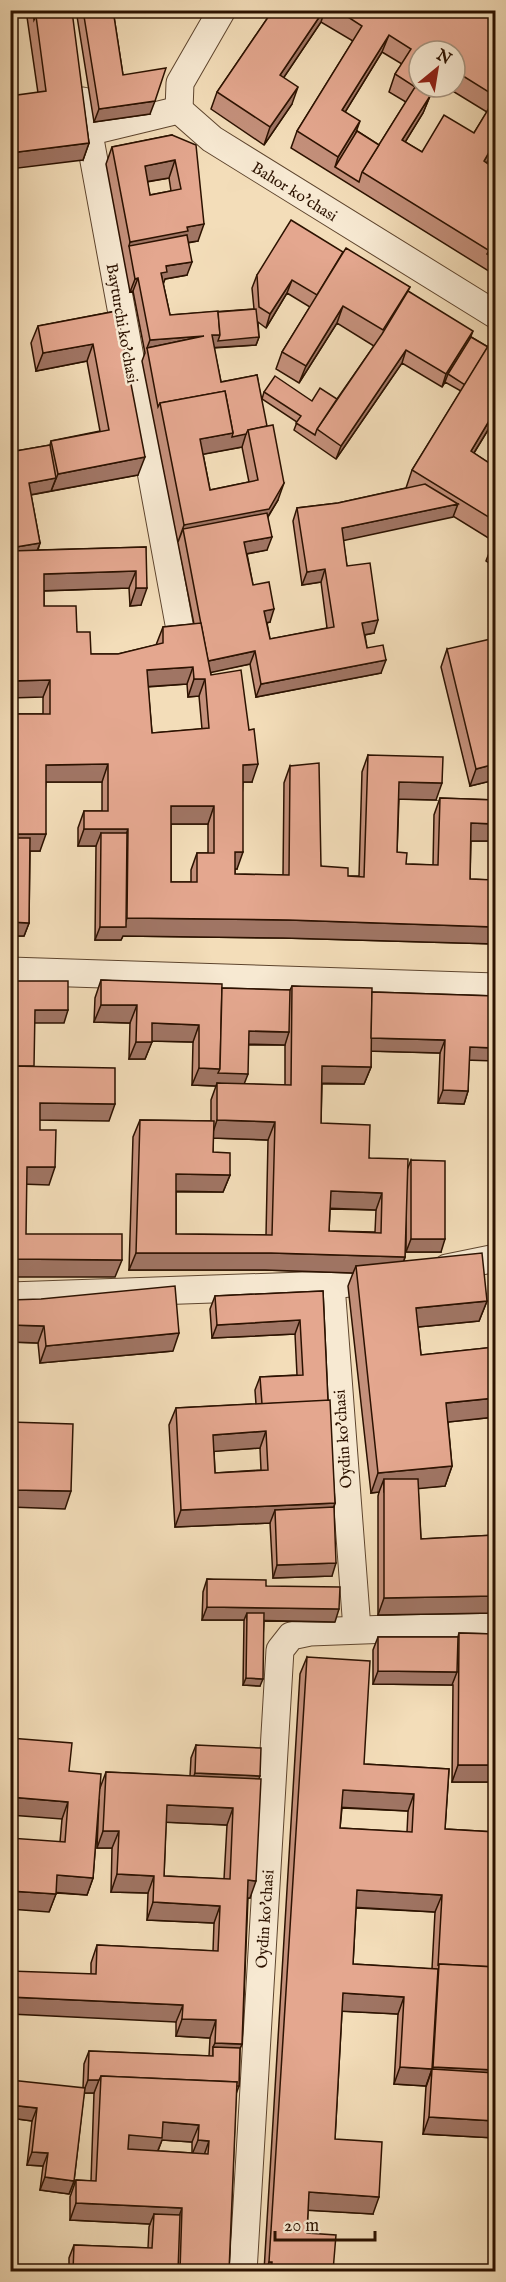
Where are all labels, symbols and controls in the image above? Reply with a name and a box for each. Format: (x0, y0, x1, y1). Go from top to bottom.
north arrow (407, 39, 467, 99)
text: N (432, 45, 455, 70)
street label: Bahor ko'chasi (247, 158, 341, 227)
street label: Bayturchi ko'chasi (101, 262, 141, 385)
street label: Oydin ko'chasi (331, 1389, 357, 1489)
street label: Oydin ko'chasi (253, 1869, 279, 1969)
scale bar (275, 2204, 376, 2242)
text: 20 m (284, 2215, 319, 2238)

